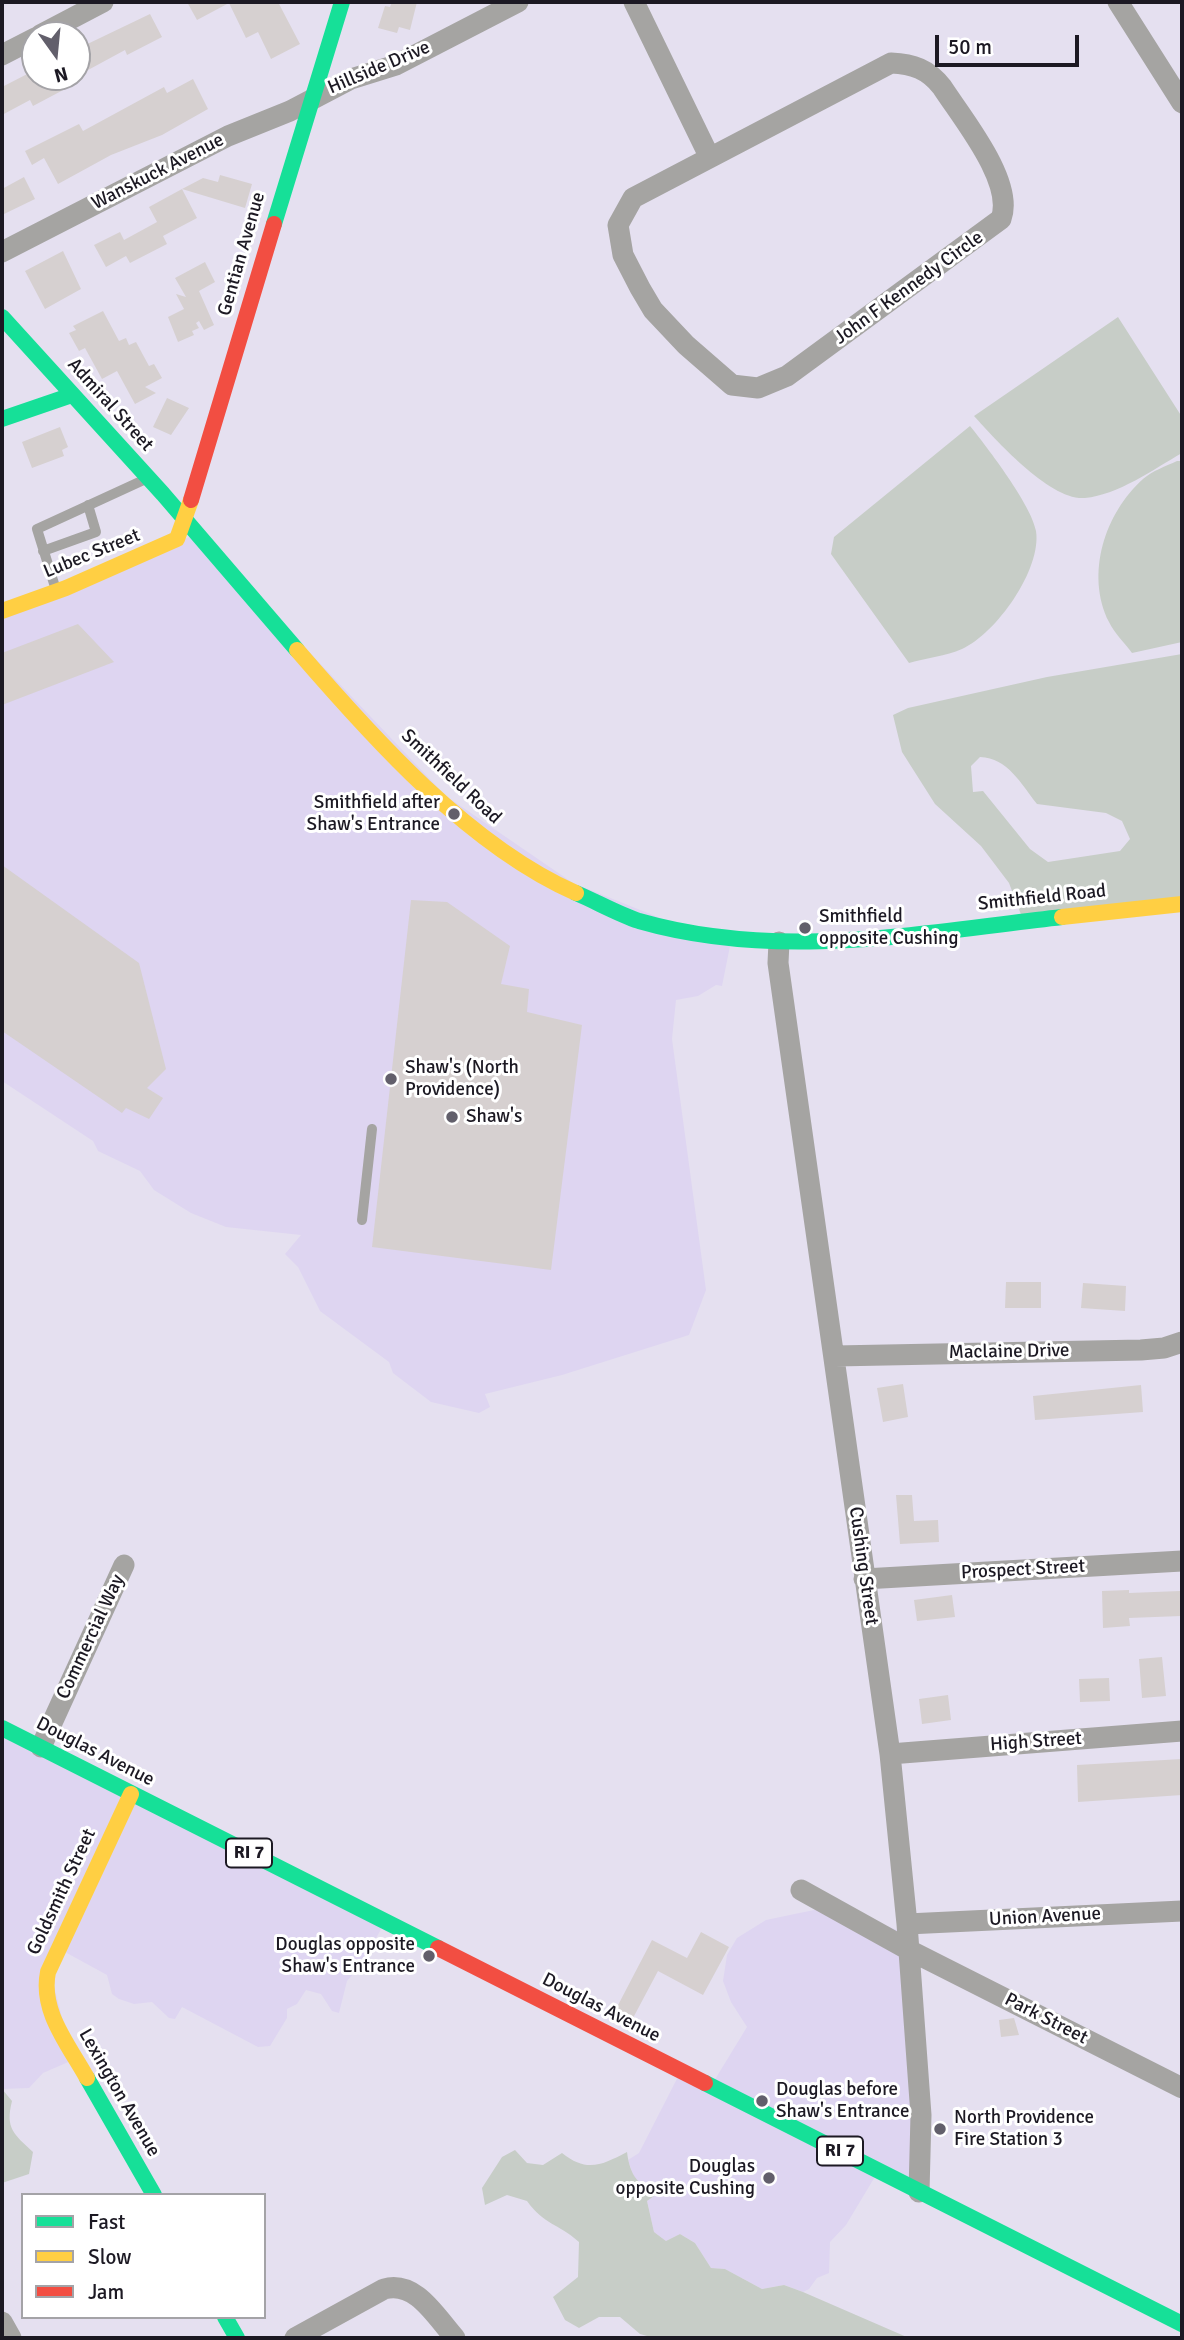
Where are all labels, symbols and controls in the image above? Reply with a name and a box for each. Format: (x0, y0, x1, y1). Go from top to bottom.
north arrow (21, 21, 91, 91)
scale bar (939, 21, 1082, 65)
text: 50 m (948, 34, 992, 60)
street label: Hillside Drive (325, 36, 433, 100)
text: N (51, 61, 70, 88)
street label: Wanskuck Avenue (88, 129, 228, 215)
street label: Gentian Avenue (213, 190, 271, 318)
street label: John F Kennedy Circle (830, 226, 988, 350)
street label: Admiral Street (62, 354, 158, 456)
street label: Lubec Street (40, 524, 144, 584)
street label: Smithfield Road (396, 725, 506, 829)
place label: Smithfield after Shaw's Entrance (307, 792, 440, 836)
marker: Smithfield after Shaw's Entrance (446, 806, 462, 822)
street label: Smithfield Road (977, 880, 1107, 916)
place label: Smithfield opposite Cushing (819, 906, 958, 950)
marker: Smithfield opposite Cushing (797, 920, 813, 936)
place label: Shaw's (North Providence) (405, 1057, 519, 1101)
marker: Shaw's (North Providence) (383, 1071, 399, 1087)
place label: Shaw's (466, 1106, 522, 1128)
marker: Shaw's (444, 1109, 460, 1125)
street label: Maclaine Drive (948, 1340, 1070, 1364)
street label: Cushing Street (843, 1505, 883, 1627)
street label: Prospect Street (960, 1555, 1086, 1585)
street label: Commercial Way (52, 1571, 130, 1703)
street label: Douglas Avenue (32, 1712, 158, 1792)
street label: High Street (989, 1727, 1083, 1757)
street label: Goldsmith Street (23, 1825, 101, 1959)
road number: RI 7 (226, 1839, 272, 1868)
street label: Union Avenue (988, 1903, 1102, 1931)
place label: Douglas opposite Shaw's Entrance (275, 1934, 415, 1978)
marker: Douglas opposite Shaw's Entrance (421, 1948, 437, 1964)
street label: Douglas Avenue (538, 1968, 664, 2048)
street label: Park Street (1001, 1988, 1091, 2050)
street label: Lexington Avenue (73, 2025, 165, 2161)
place label: Douglas before Shaw's Entrance (776, 2079, 909, 2123)
marker: Douglas before Shaw's Entrance (754, 2093, 770, 2109)
place label: North Providence Fire Station 3 (954, 2107, 1094, 2151)
marker: North Providence Fire Station 3 (932, 2121, 948, 2137)
road number: RI 7 (817, 2136, 863, 2166)
place label: Douglas opposite Cushing (616, 2156, 755, 2200)
marker: Douglas opposite Cushing (761, 2170, 777, 2186)
legend (21, 2193, 266, 2319)
text: Fast (88, 2209, 125, 2235)
text: Slow (88, 2244, 132, 2270)
text: Jam (88, 2279, 124, 2305)

